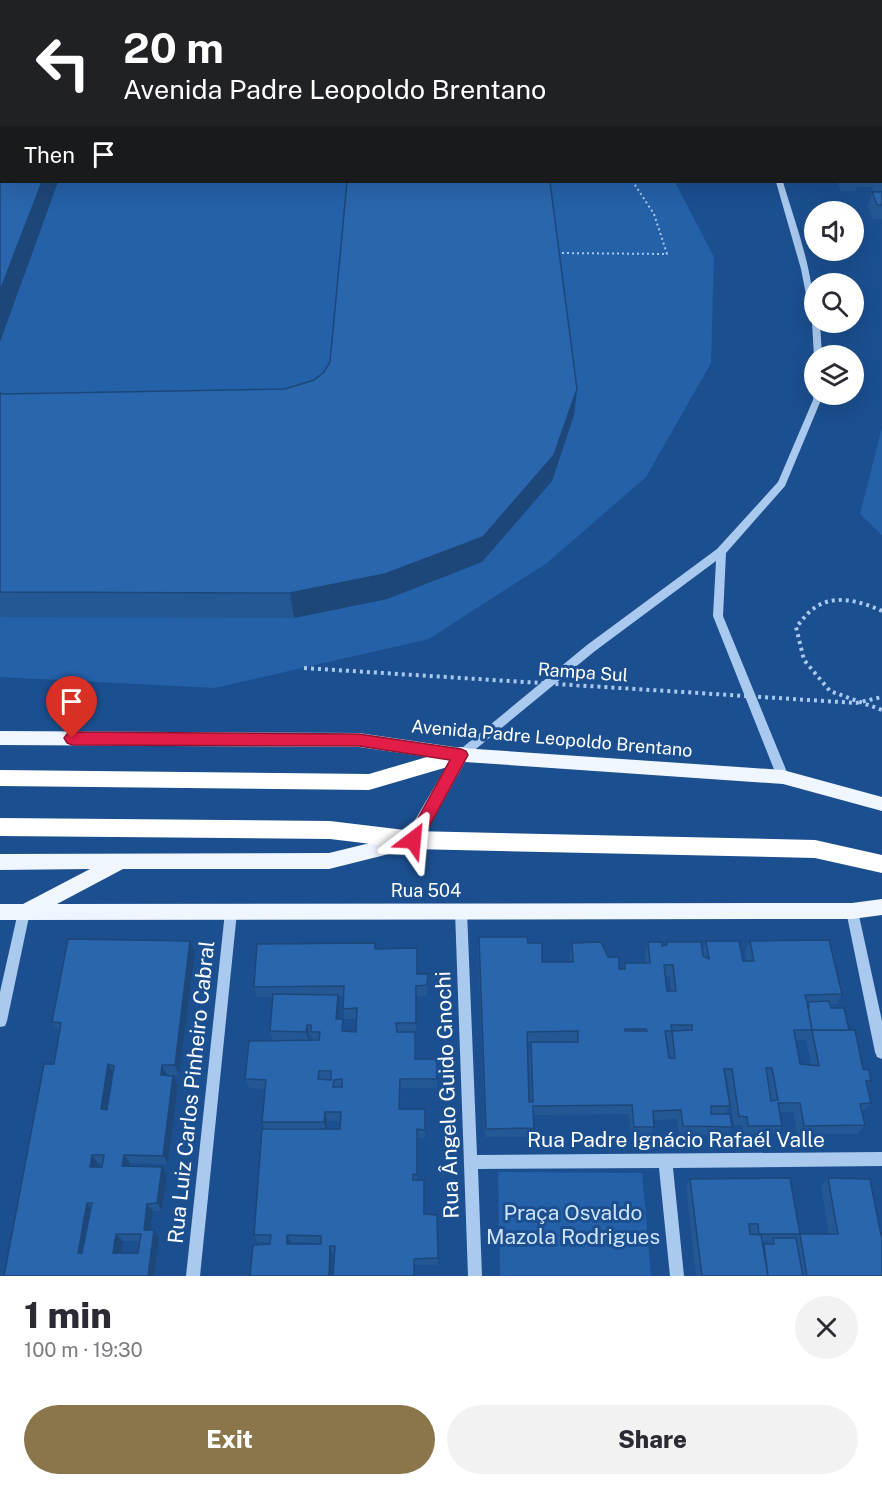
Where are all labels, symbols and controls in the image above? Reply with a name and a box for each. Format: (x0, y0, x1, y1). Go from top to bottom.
text: 20 m (123, 23, 224, 72)
icon: left (24, 24, 102, 102)
text: Avenida Padre Leopoldo Brentano (123, 73, 546, 105)
icon: arrive (87, 138, 120, 171)
text: Then (24, 142, 75, 168)
map controls (804, 201, 864, 405)
button: sound (804, 201, 864, 261)
button: search (804, 273, 864, 333)
button: layers (804, 345, 864, 405)
street label: Rampa Sul (537, 658, 629, 686)
pin (46, 676, 97, 738)
icon: arrive (55, 685, 88, 718)
street label: Avenida Padre Leopoldo Brentano (410, 715, 694, 761)
position arrow (381, 808, 445, 872)
street label: Rua 504 (391, 880, 461, 901)
street label: Rua Luiz Carlos Pinheiro Cabral (163, 939, 219, 1245)
street label: Rua Ângelo Guido Gnochi (430, 971, 464, 1219)
street label: Rua Padre Ignácio Rafaél Valle (527, 1127, 825, 1152)
park label: Praça Osvaldo Mazola Rodrigues (486, 1200, 660, 1249)
text: 1 min (24, 1294, 112, 1336)
button: close (795, 1296, 858, 1359)
text: 100 m · 19:30 (24, 1338, 143, 1362)
button: Exit (24, 1405, 435, 1474)
button: Share (447, 1405, 858, 1474)

